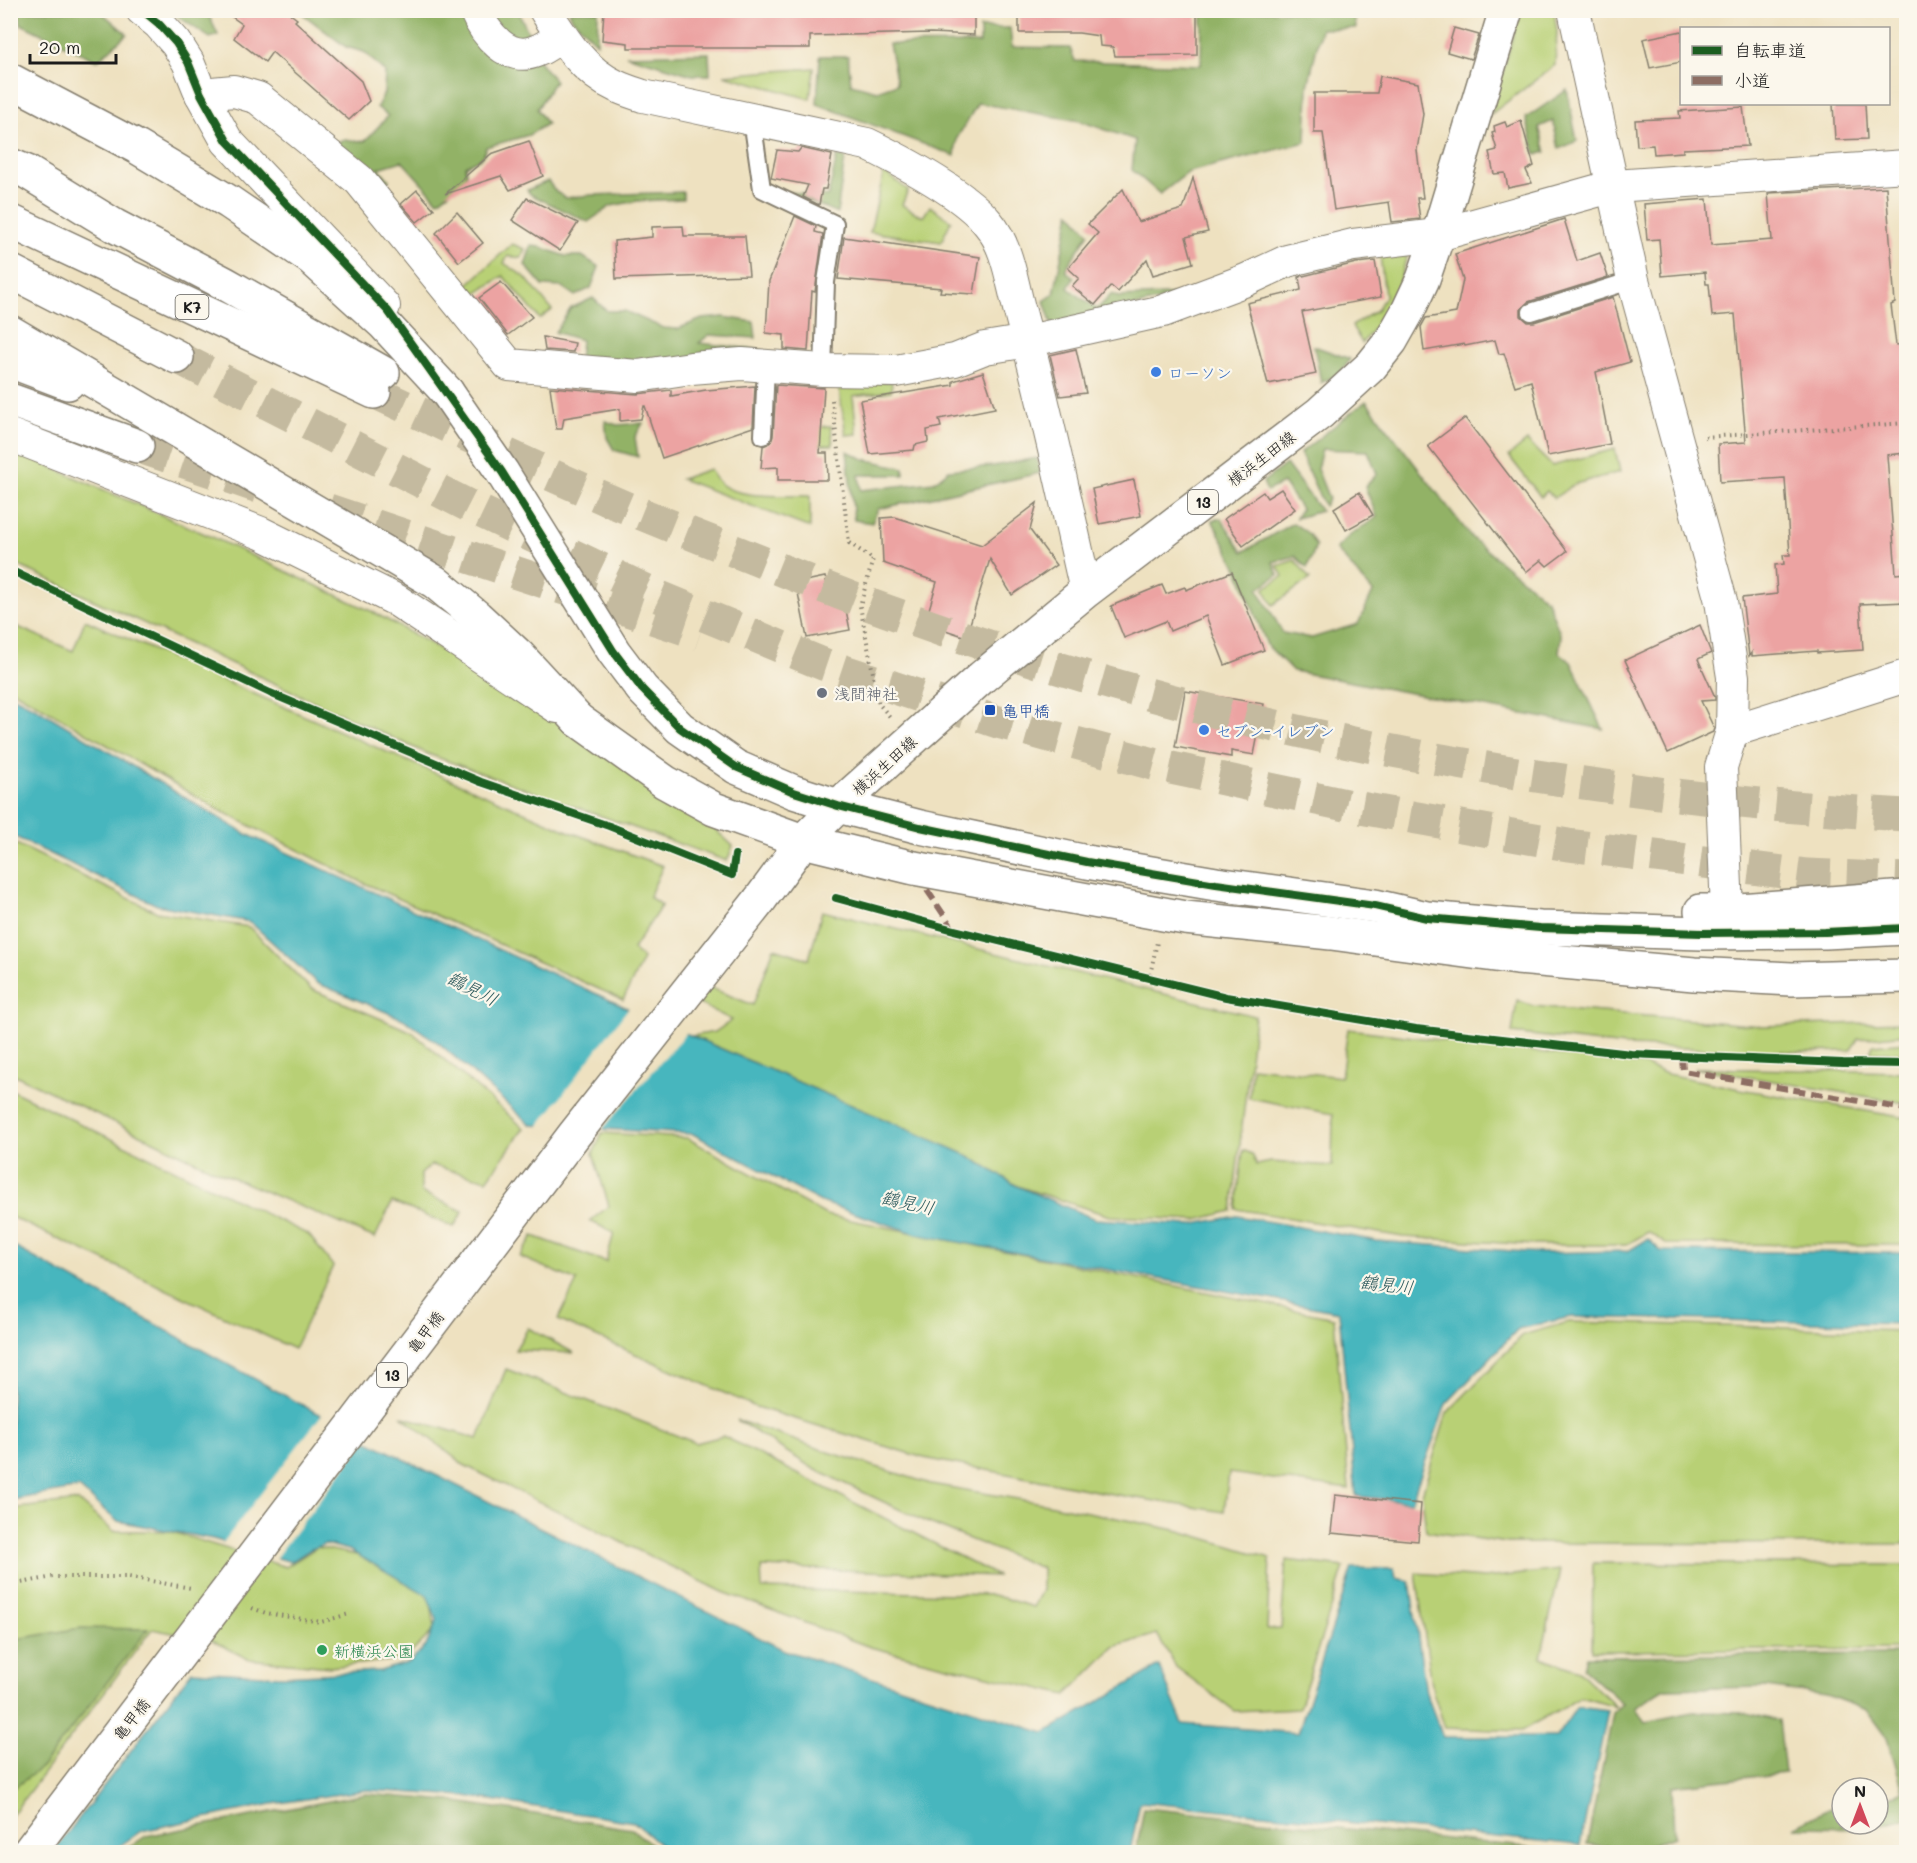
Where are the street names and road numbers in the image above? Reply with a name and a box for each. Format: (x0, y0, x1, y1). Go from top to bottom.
road number: K7 (176, 295, 208, 319)
street label: 横浜生田線 (1223, 426, 1299, 490)
road number: 13 (1188, 490, 1218, 514)
street label: 横浜生田線 (847, 730, 921, 800)
street label: 亀甲橋 (402, 1307, 448, 1357)
road number: 13 (377, 1363, 407, 1387)
street label: 亀甲橋 (108, 1694, 154, 1744)

